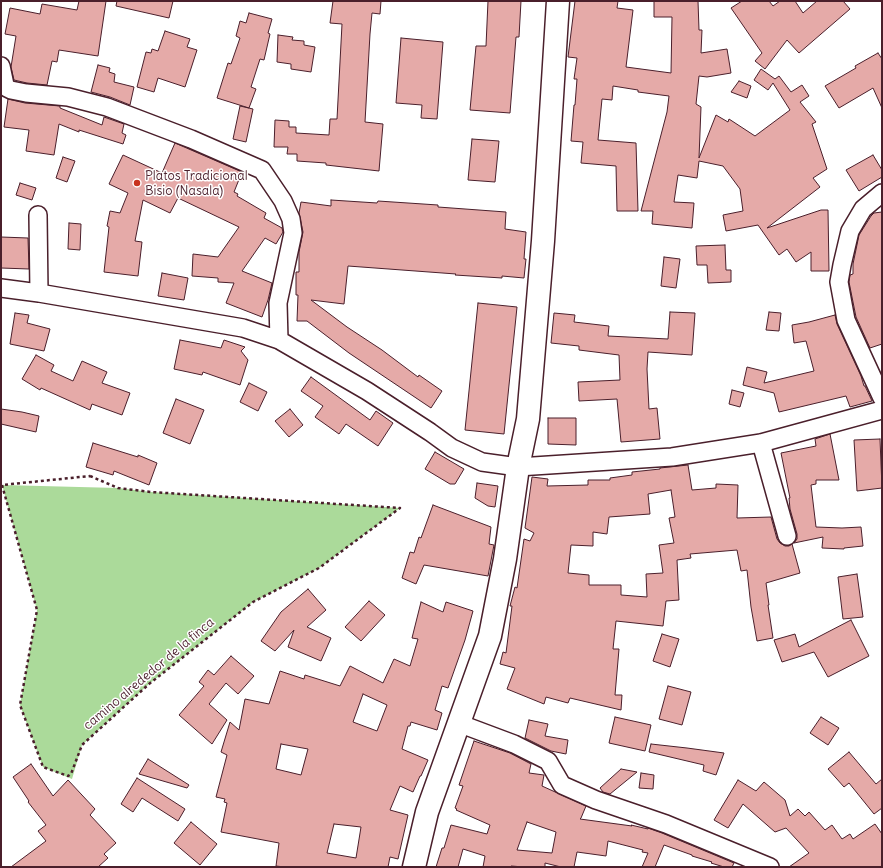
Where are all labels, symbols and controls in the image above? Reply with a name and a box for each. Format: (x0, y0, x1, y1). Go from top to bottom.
place label: Platos Tradicional Bisio (Nasala) (145, 168, 248, 199)
marker: Platos Tradicional Bisio (Nasala) (132, 178, 142, 188)
street label: camino alrededor de la finca (80, 615, 218, 733)

